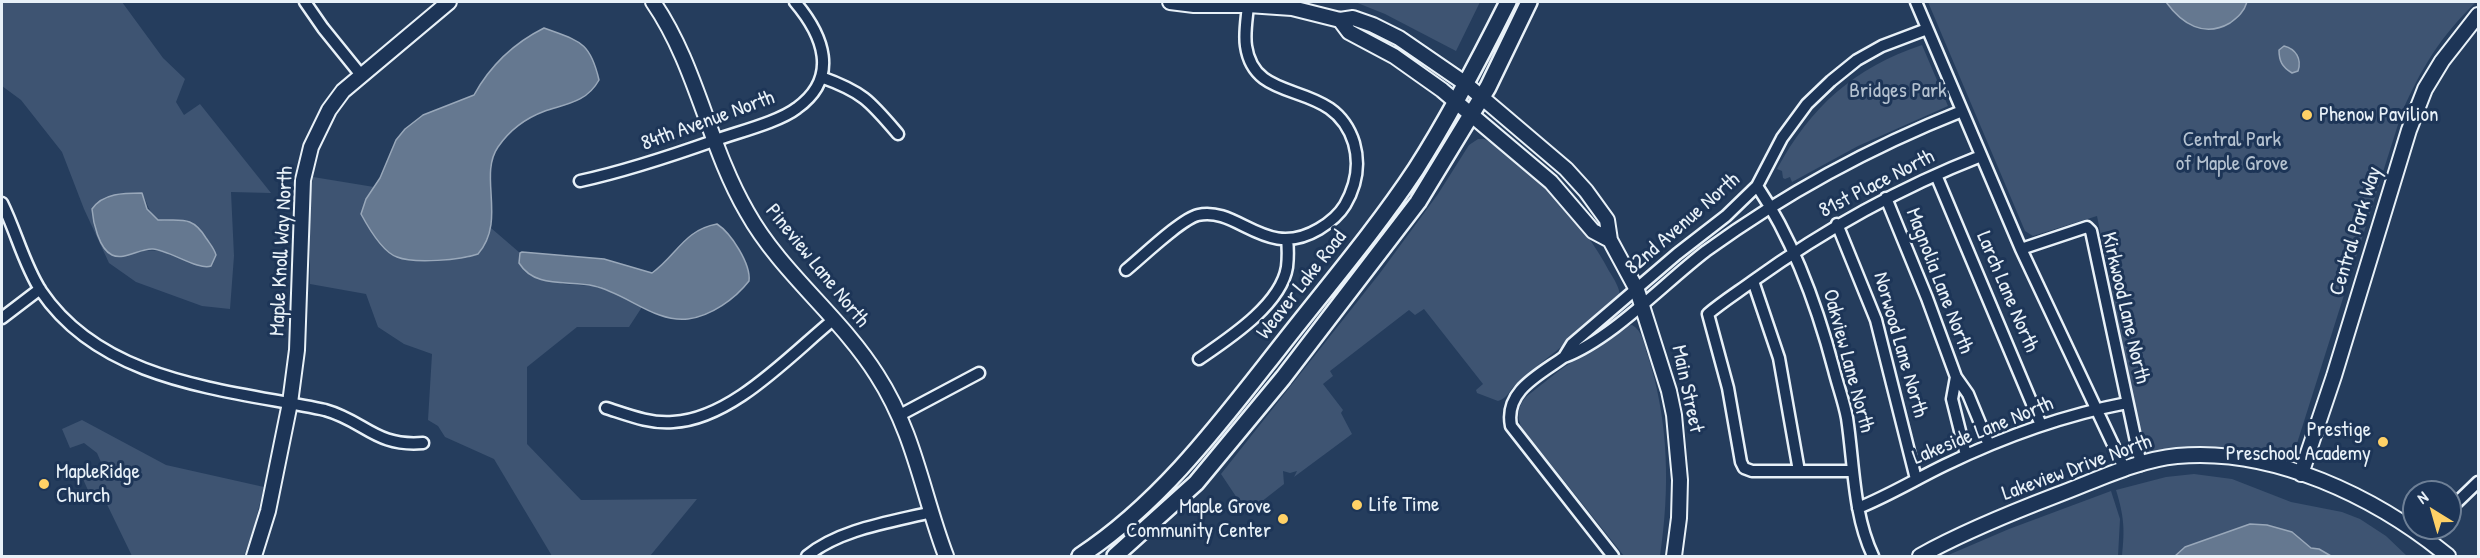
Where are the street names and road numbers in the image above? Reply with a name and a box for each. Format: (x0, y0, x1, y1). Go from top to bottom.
street label: 84th Avenue North (638, 85, 778, 157)
street label: 81st Place North (1815, 144, 1939, 224)
street label: Central Park Way (2324, 164, 2388, 298)
street label: Maple Knoll Way North (265, 165, 299, 337)
street label: 82nd Avenue North (1621, 167, 1745, 281)
street label: Pineview Lane North (760, 199, 874, 333)
street label: Magnolia Lane North (1900, 205, 1978, 357)
street label: Weaver Lake Road (1252, 225, 1352, 345)
street label: Larch Lane North (1970, 228, 2044, 356)
street label: Kirkwood Lane North (2095, 230, 2155, 386)
street label: Norwood Lane North (1867, 269, 1933, 421)
street label: Oakview Lane North (1817, 287, 1879, 435)
street label: Main Street (1665, 343, 1709, 435)
street label: Lakeside Lane North (1909, 391, 2057, 471)
street label: Lakeview Drive North (1999, 429, 2155, 507)

